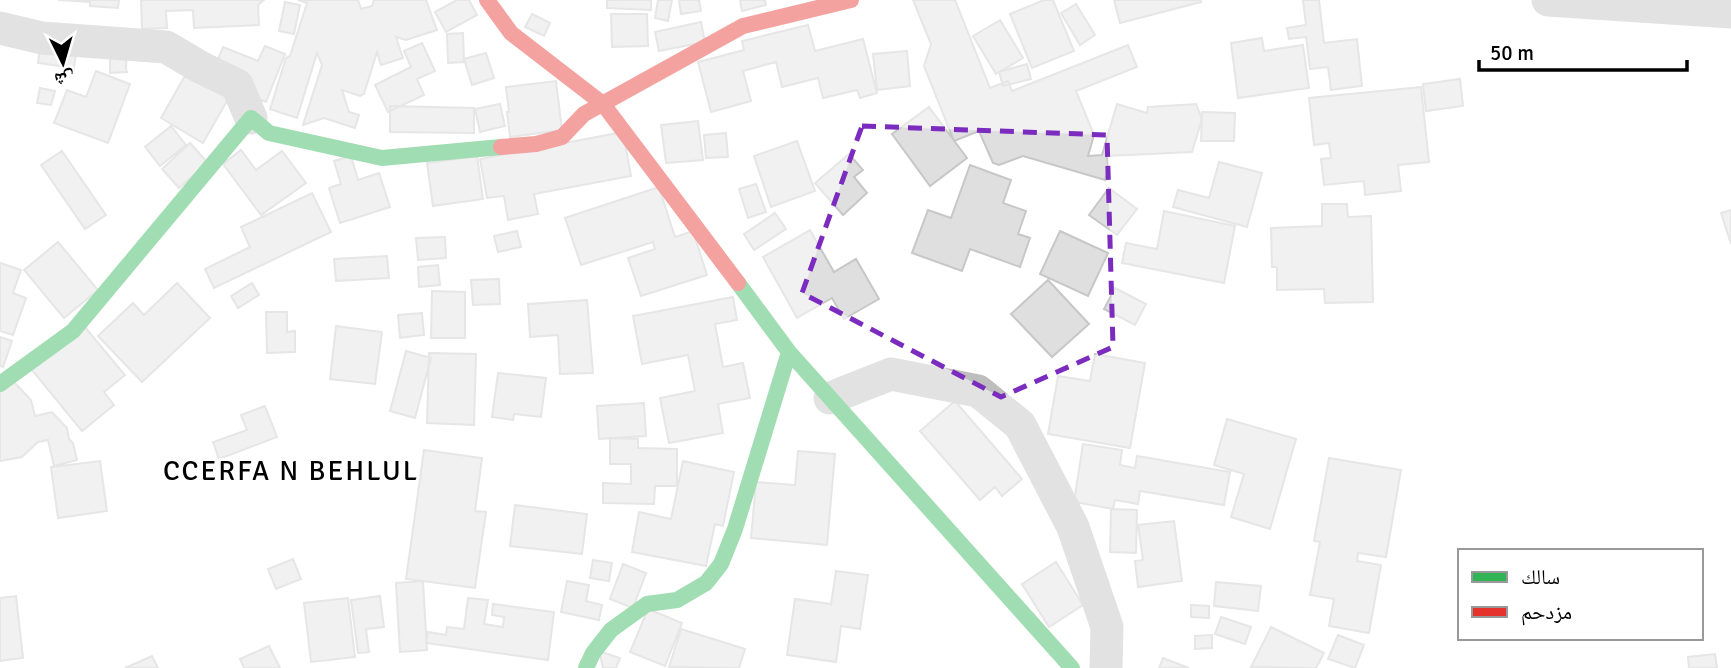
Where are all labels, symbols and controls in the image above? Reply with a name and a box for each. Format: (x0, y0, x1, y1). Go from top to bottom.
north arrow (28, 28, 98, 98)
scale bar (1479, 28, 1687, 72)
text: 50 m (1490, 40, 1534, 66)
text: ش (53, 66, 75, 92)
district label: CCERFA N BEHLUL (163, 454, 419, 488)
legend (1458, 549, 1703, 640)
text: سالك (1521, 564, 1560, 590)
text: مزدحم (1521, 599, 1572, 626)

